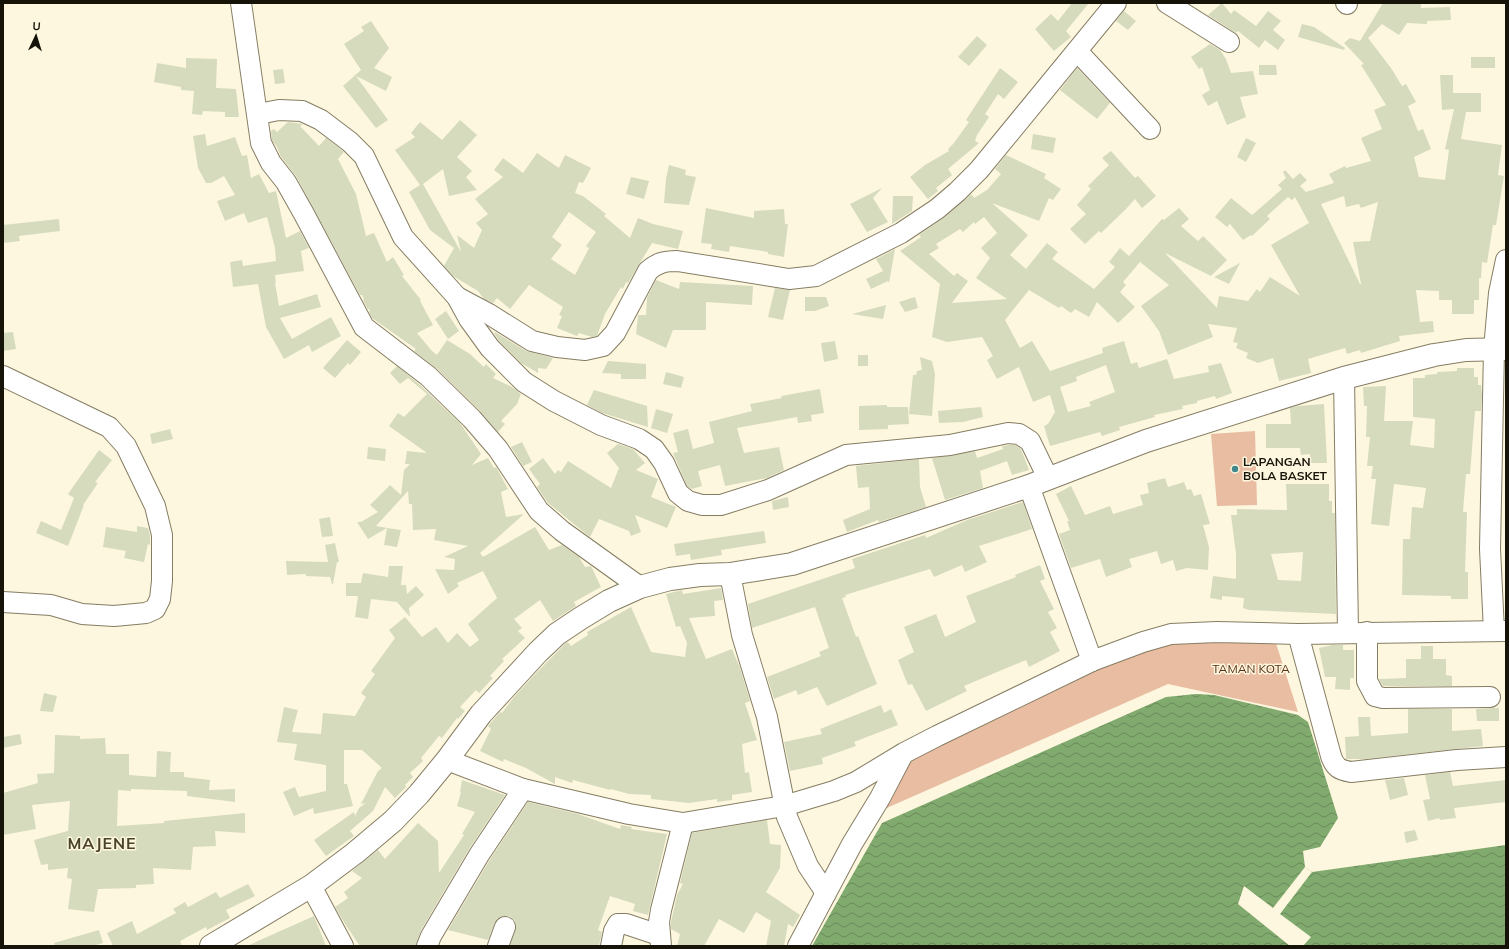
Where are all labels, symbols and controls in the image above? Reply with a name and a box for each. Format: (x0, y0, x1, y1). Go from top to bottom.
north arrow (16, 16, 56, 56)
text: U (32, 19, 41, 33)
place label: LAPANGAN BOLA BASKET (1243, 454, 1327, 483)
marker: LAPANGAN BOLA BASKET (1230, 464, 1240, 474)
park label: TAMAN KOTA (1212, 661, 1290, 676)
district label: MAJENE (67, 833, 137, 853)

